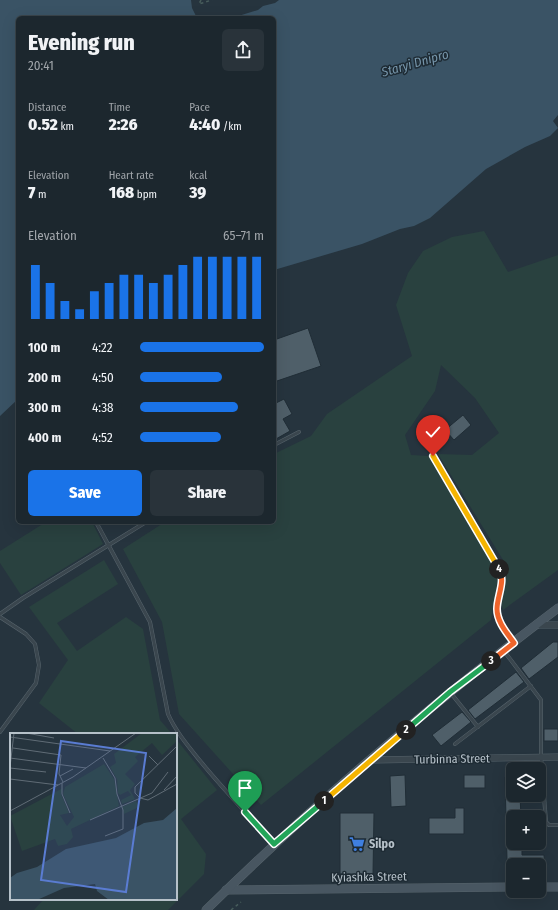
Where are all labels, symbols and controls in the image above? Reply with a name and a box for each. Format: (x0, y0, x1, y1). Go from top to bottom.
text: Evening run (28, 29, 135, 56)
button: share (222, 29, 264, 71)
water label: Staryi Dnipro (379, 46, 450, 80)
text: 20:41 (28, 58, 54, 73)
text: Distance (28, 101, 67, 114)
text: Time (109, 101, 130, 114)
text: Pace (189, 101, 210, 114)
text: 0.52 (28, 114, 58, 135)
text: 2:26 (109, 114, 138, 135)
text: 4:40 (189, 114, 220, 135)
text: km (58, 120, 74, 133)
text: /km (220, 120, 242, 133)
text: Elevation (28, 169, 69, 182)
text: Heart rate (109, 169, 154, 182)
text: kcal (189, 169, 207, 182)
text: 7 (28, 182, 35, 203)
text: 168 (109, 182, 134, 203)
text: 39 (189, 182, 206, 203)
text: m (35, 188, 46, 201)
text: bpm (134, 188, 157, 201)
text: Elevation (28, 228, 77, 243)
text: 65–71 m (223, 228, 264, 243)
text: 100 m (28, 340, 60, 355)
text: 4:22 (92, 340, 113, 355)
text: 200 m (28, 370, 61, 385)
text: 4:50 (92, 370, 114, 385)
text: 300 m (28, 400, 61, 415)
text: 4:38 (92, 400, 114, 415)
pin (416, 415, 450, 456)
icon: check (422, 421, 444, 443)
text: 400 m (28, 430, 62, 445)
text: 4:52 (92, 430, 113, 445)
button: Save (28, 470, 142, 516)
button: Share (150, 470, 264, 516)
pin: 4 (489, 559, 509, 579)
text: 4 (496, 562, 502, 575)
pin: 3 (481, 651, 501, 671)
text: 3 (488, 654, 494, 667)
pin: 2 (396, 720, 416, 740)
text: 2 (403, 723, 409, 736)
inset map (10, 733, 177, 900)
street label: Turbinna Street (414, 751, 490, 767)
map controls (506, 762, 546, 898)
button: layers (506, 762, 546, 802)
pin (228, 771, 262, 812)
icon: arrive (234, 777, 256, 799)
pin: 1 (314, 791, 334, 811)
text: 1 (322, 794, 326, 807)
button: + (506, 810, 546, 850)
supermarket icon: Silpo (348, 835, 366, 853)
place label: Silpo (369, 837, 395, 851)
button: − (506, 858, 546, 898)
street label: Kyiashka Street (331, 869, 407, 885)

